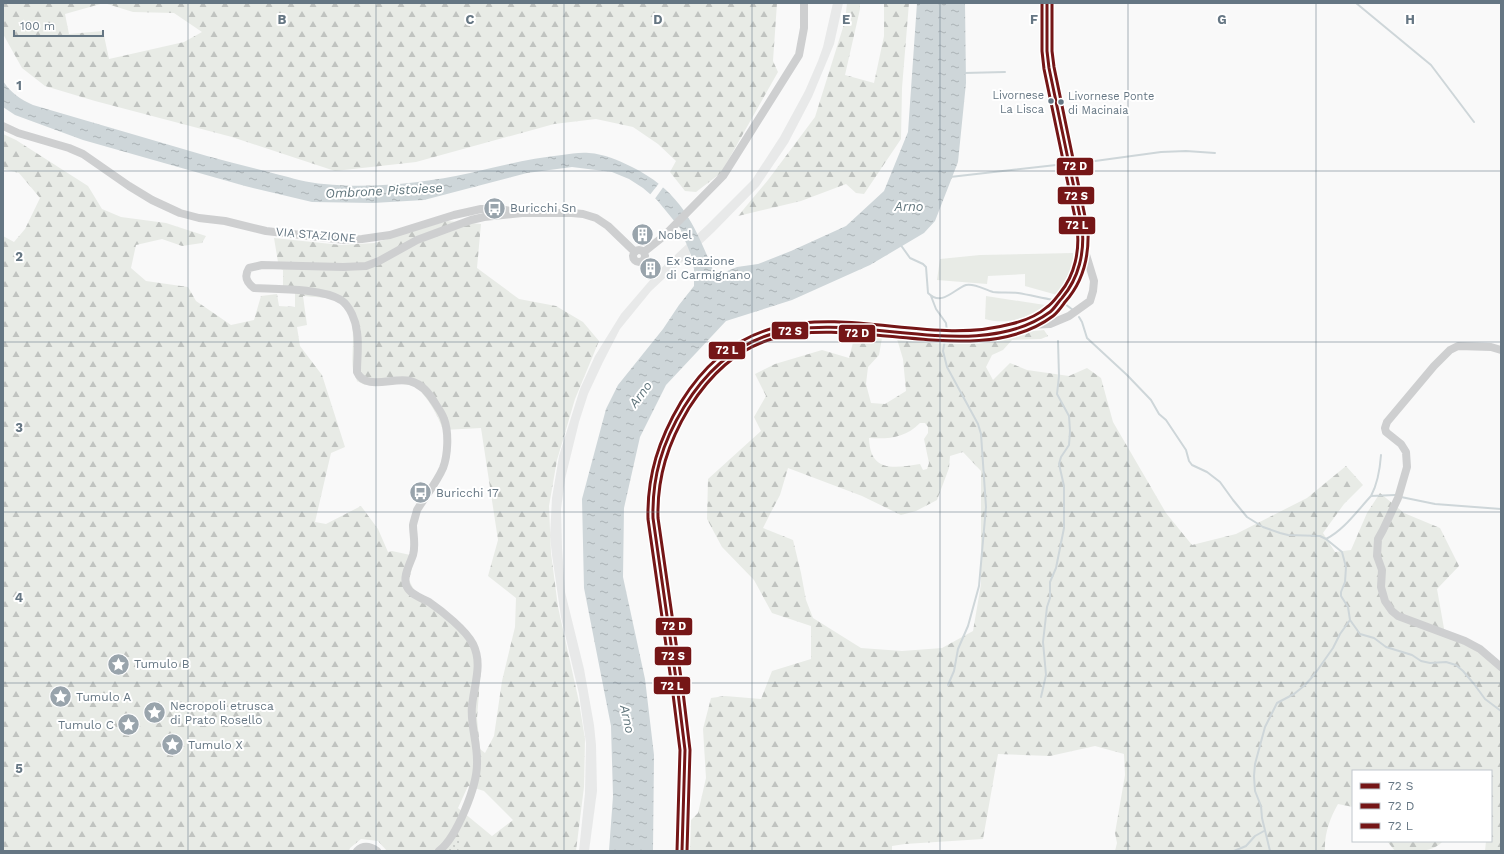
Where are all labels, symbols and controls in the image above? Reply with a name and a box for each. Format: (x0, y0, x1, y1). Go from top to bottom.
scale bar (14, 12, 103, 38)
text: B (278, 12, 287, 27)
text: C (466, 12, 475, 27)
text: D (653, 12, 663, 27)
text: E (842, 12, 850, 27)
text: F (1030, 12, 1038, 27)
text: G (1217, 12, 1227, 27)
text: H (1405, 12, 1415, 27)
text: 100 m (20, 19, 55, 33)
text: 1 (16, 78, 22, 93)
place label: Livornese La Lisca (992, 89, 1044, 116)
place label: Livornese Ponte di Macinaia (1068, 90, 1154, 117)
marker: Livornese La Lisca (1046, 96, 1056, 106)
marker: Livornese Ponte di Macinaia (1056, 97, 1066, 107)
line badge: 72 D (1056, 157, 1094, 176)
text: 72 D (1063, 160, 1087, 173)
water label: Ombrone Pistoiese (325, 180, 443, 201)
line badge: 72 S (1057, 186, 1095, 205)
text: 72 S (1064, 190, 1088, 203)
bus stop icon: Buricchi Sn (482, 195, 508, 221)
water label: Arno (894, 199, 923, 214)
place label: Buricchi Sn (510, 201, 577, 215)
line badge: 72 L (1058, 216, 1096, 235)
text: 72 L (1065, 219, 1089, 232)
building icon: Nobel (630, 222, 656, 248)
street label: VIA STAZIONE (275, 225, 357, 246)
place label: Nobel (658, 228, 692, 242)
text: 2 (15, 249, 23, 264)
place label: Ex Stazione di Carmignano (666, 254, 751, 282)
building icon: Ex Stazione di Carmignano (638, 255, 664, 281)
line badge: 72 S (771, 321, 809, 340)
line badge: 72 D (838, 324, 876, 343)
text: 72 S (778, 325, 802, 338)
text: 72 D (845, 327, 869, 340)
line badge: 72 L (708, 341, 746, 360)
text: 72 L (715, 344, 739, 357)
water label: Arno (625, 378, 655, 411)
text: 3 (15, 420, 23, 435)
bus stop icon: Buricchi 17 (408, 480, 434, 506)
place label: Buricchi 17 (436, 486, 499, 500)
text: 4 (15, 590, 24, 605)
line badge: 72 D (655, 617, 693, 636)
text: 72 D (662, 620, 686, 633)
line badge: 72 S (654, 646, 692, 666)
text: 72 S (661, 650, 685, 663)
place icon: Tumulo B (105, 651, 131, 677)
place label: Tumulo B (134, 657, 190, 671)
line badge: 72 L (653, 676, 691, 695)
text: 72 L (660, 680, 684, 693)
place icon: Tumulo A (47, 684, 73, 710)
place label: Tumulo A (76, 690, 131, 704)
place label: Necropoli etrusca di Prato Rosello (170, 699, 274, 727)
place icon: Necropoli etrusca di Prato Rosello (141, 700, 167, 726)
water label: Arno (617, 702, 638, 735)
place icon: Tumulo C (116, 712, 142, 738)
place label: Tumulo C (58, 718, 114, 732)
place icon: Tumulo X (160, 732, 186, 758)
place label: Tumulo X (188, 738, 243, 752)
text: 5 (15, 761, 23, 776)
legend (1352, 770, 1492, 842)
text: 72 S (1388, 779, 1414, 793)
text: 72 D (1388, 799, 1414, 813)
text: 72 L (1388, 819, 1413, 833)

